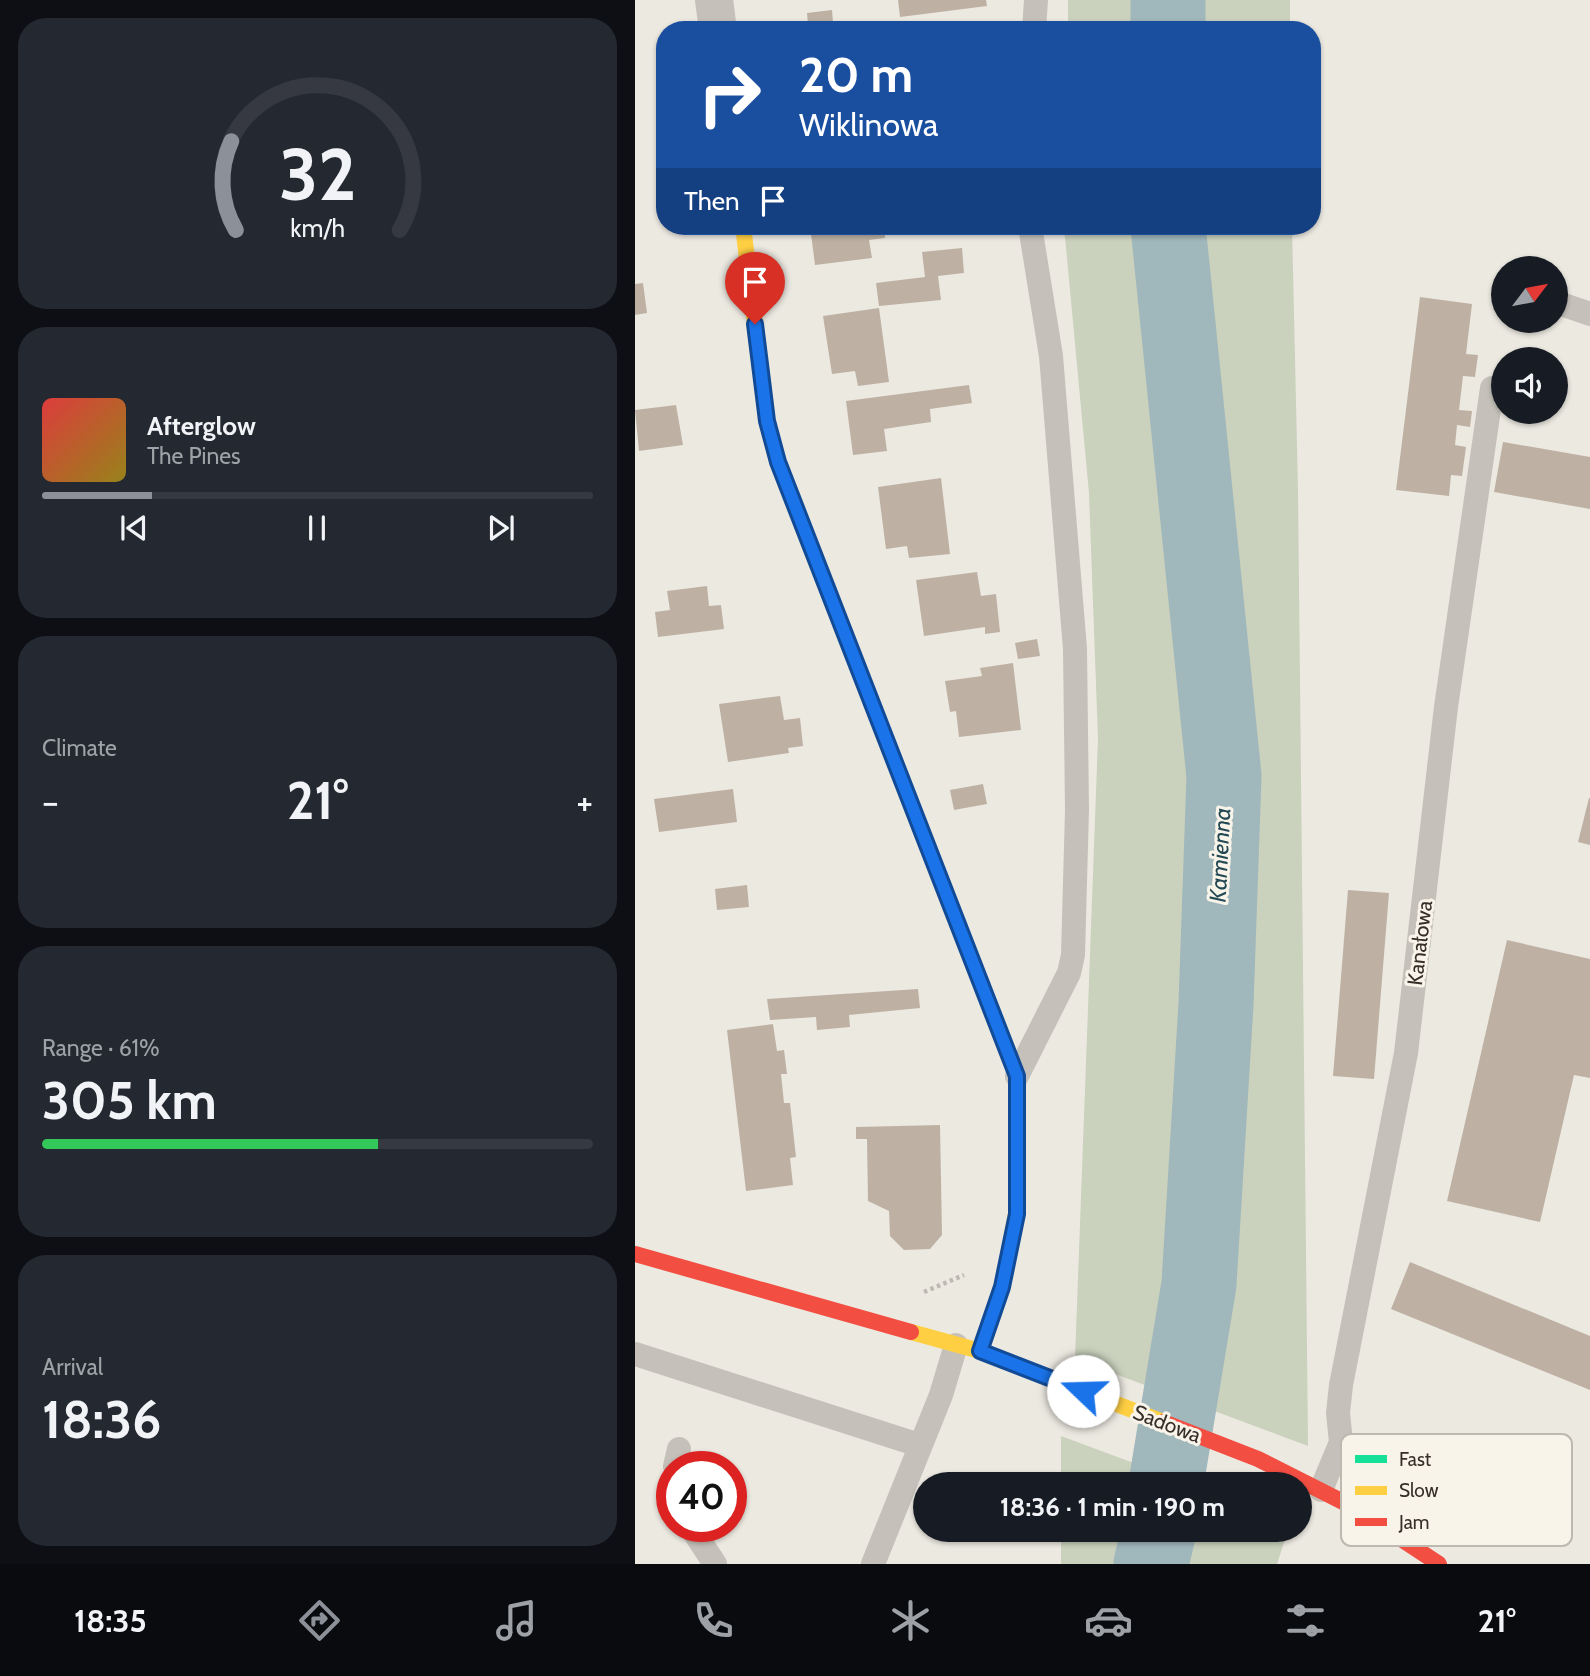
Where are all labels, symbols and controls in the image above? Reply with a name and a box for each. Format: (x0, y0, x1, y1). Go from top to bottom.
text: 20 m (799, 45, 913, 104)
icon: right (684, 49, 775, 140)
text: Wiklinowa (799, 105, 938, 144)
text: 32 (279, 130, 356, 218)
icon: arrive (754, 182, 792, 220)
text: Then (684, 185, 740, 217)
text: km/h (290, 212, 345, 242)
pin (725, 252, 785, 324)
north arrow (1491, 256, 1568, 332)
map controls (1491, 256, 1568, 424)
icon: arrive (736, 263, 774, 301)
button: sound (1491, 347, 1568, 424)
text: Afterglow (147, 410, 256, 442)
text: The Pines (147, 442, 241, 470)
icon: previous (115, 509, 153, 547)
icon: pause (298, 509, 336, 547)
icon: next (482, 509, 520, 547)
text: Climate (42, 734, 117, 762)
text: 21° (287, 769, 348, 832)
text: − (42, 778, 59, 825)
text: + (576, 778, 593, 825)
water label: Kamienna (1204, 807, 1236, 903)
street label: Kanałowa (1402, 899, 1437, 987)
text: Range · 61% (42, 1034, 160, 1062)
text: 305 km (42, 1069, 217, 1132)
text: Arrival (42, 1353, 103, 1381)
position arrow (1046, 1354, 1120, 1428)
text: 18:36 (42, 1388, 161, 1451)
street label: Sadowa (1130, 1399, 1205, 1448)
legend (1341, 1434, 1572, 1546)
text: Fast (1399, 1448, 1432, 1471)
speed limit sign: 40 (656, 1451, 747, 1542)
text: Slow (1399, 1479, 1439, 1502)
text: 18:36 · 1 min · 190 m (1000, 1491, 1225, 1523)
text: Jam (1398, 1511, 1429, 1534)
icon: directions (295, 1596, 344, 1645)
icon: music (492, 1596, 541, 1645)
icon: phone (689, 1596, 738, 1645)
icon: climate (886, 1596, 935, 1645)
icon: car (1084, 1596, 1133, 1645)
icon: filters (1281, 1596, 1330, 1645)
text: 18:35 (74, 1601, 147, 1640)
text: 21° (1478, 1601, 1516, 1640)

